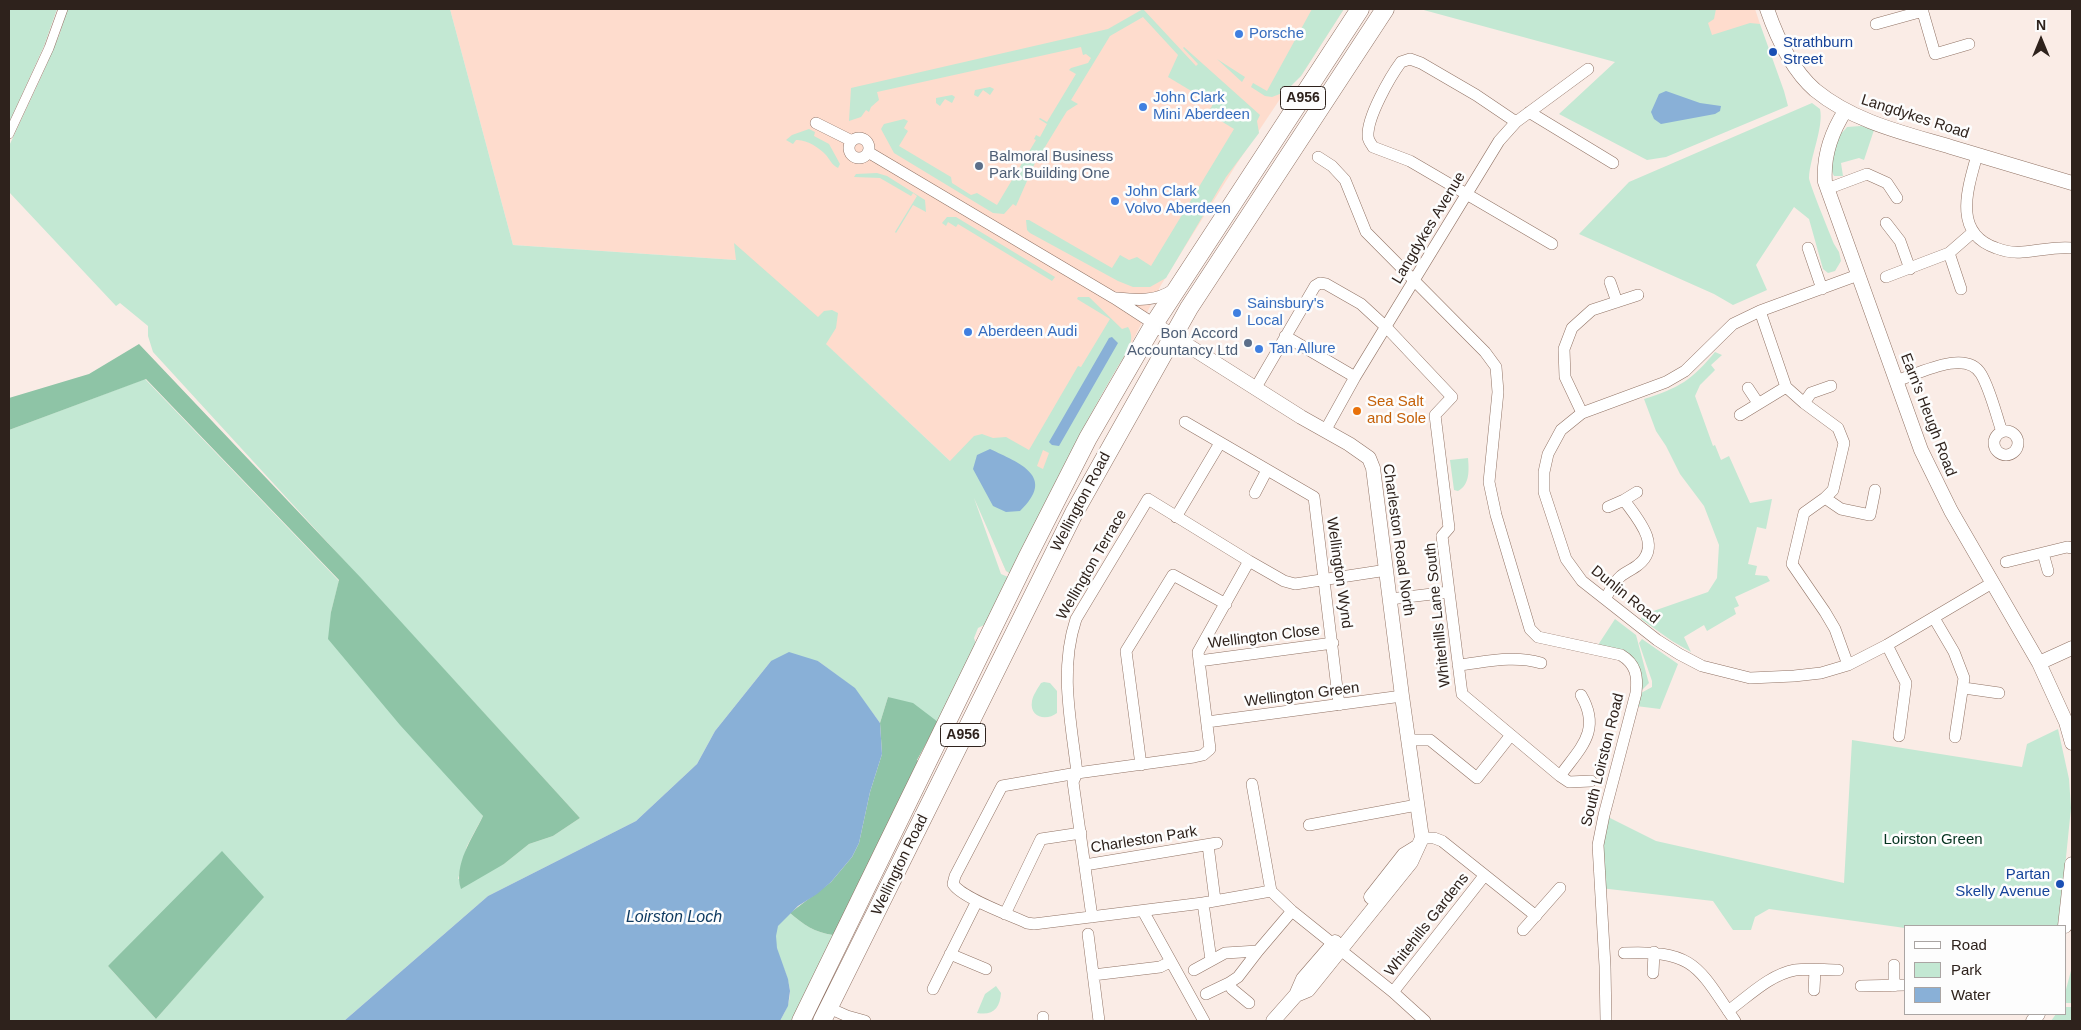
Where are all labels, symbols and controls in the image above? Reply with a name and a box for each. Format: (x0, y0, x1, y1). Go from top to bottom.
north arrow (2016, 15, 2066, 65)
text: N (2036, 17, 2046, 33)
place label: Porsche (1249, 25, 1304, 43)
marker: Porsche (1233, 28, 1245, 40)
place label: Strathburn Street (1783, 34, 1853, 69)
marker: Strathburn Street (1767, 46, 1779, 58)
road number: A956 (1280, 86, 1326, 110)
place label: John Clark Mini Aberdeen (1153, 89, 1250, 124)
street label: Langdykes Road (1859, 91, 1971, 143)
marker: John Clark Mini Aberdeen (1137, 101, 1149, 113)
place label: Balmoral Business Park Building One (989, 148, 1113, 183)
marker: Balmoral Business Park Building One (973, 160, 985, 172)
street label: Langdykes Avenue (1388, 169, 1470, 287)
place label: John Clark Volvo Aberdeen (1125, 183, 1231, 218)
marker: John Clark Volvo Aberdeen (1109, 195, 1121, 207)
place label: Sainsbury's Local (1247, 295, 1324, 330)
marker: Sainsbury's Local (1231, 307, 1243, 319)
place label: Aberdeen Audi (978, 323, 1077, 341)
place label: Bon Accord Accountancy Ltd (1127, 325, 1238, 360)
marker: Aberdeen Audi (962, 326, 974, 338)
marker: Bon Accord Accountancy Ltd (1242, 337, 1254, 349)
place label: Tan Allure (1269, 340, 1336, 358)
marker: Tan Allure (1253, 343, 1265, 355)
street label: Earn's Heugh Road (1896, 351, 1960, 479)
place label: Sea Salt and Sole (1367, 393, 1426, 428)
marker: Sea Salt and Sole (1351, 405, 1363, 417)
street label: Wellington Road (1047, 449, 1115, 555)
street label: Charleston Road North (1378, 463, 1418, 617)
street label: Wellington Terrace (1053, 507, 1131, 623)
street label: Wellington Wynd (1322, 516, 1356, 630)
street label: Whitehills Lane South (1421, 542, 1455, 688)
street label: Dunlin Road (1587, 562, 1663, 628)
street label: Wellington Close (1207, 621, 1321, 653)
street label: Wellington Green (1244, 679, 1360, 711)
street label: South Loirston Road (1578, 691, 1628, 829)
road number: A956 (940, 724, 986, 746)
street label: Wellington Road (868, 812, 932, 918)
street label: Charleston Park (1089, 823, 1199, 857)
park label: Loirston Green (1883, 831, 1983, 849)
place label: Partan Skelly Avenue (1955, 866, 2050, 901)
street label: Whitehills Gardens (1381, 870, 1473, 980)
marker: Partan Skelly Avenue (2054, 878, 2066, 890)
water label: Loirston Loch (626, 908, 722, 928)
legend (1904, 925, 2066, 1015)
text: Road (1951, 936, 1987, 953)
text: Park (1951, 961, 1982, 978)
text: Water (1951, 986, 1990, 1003)

